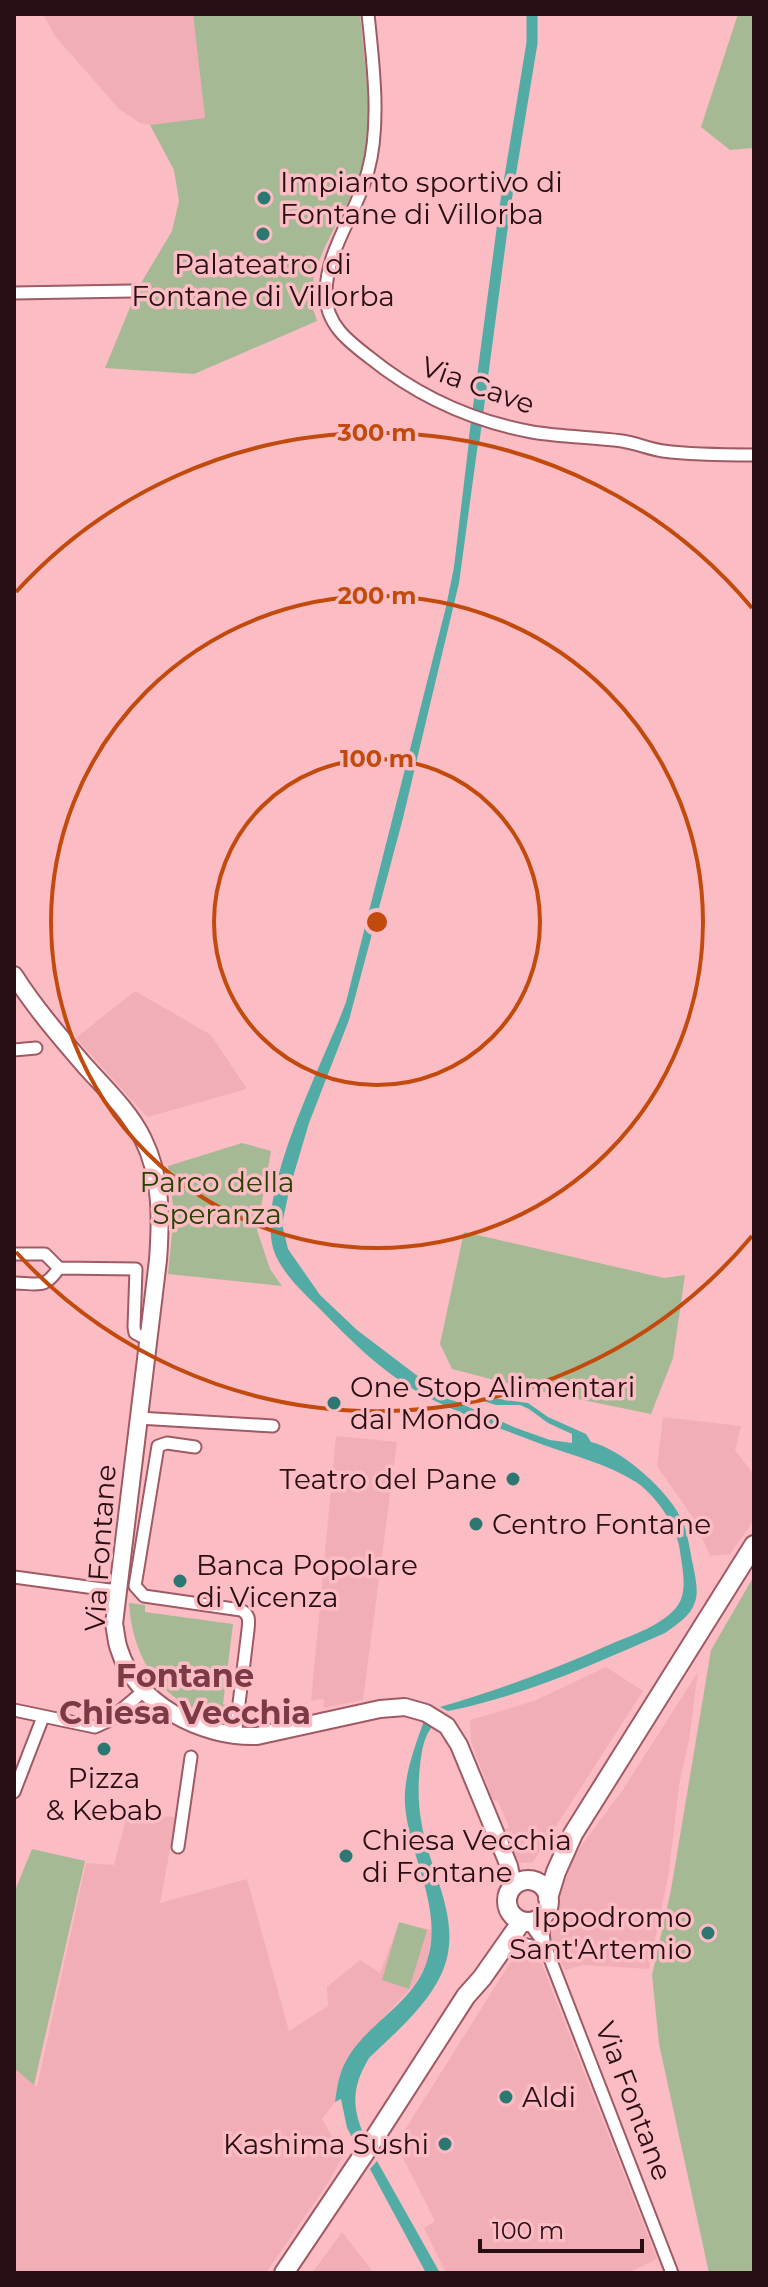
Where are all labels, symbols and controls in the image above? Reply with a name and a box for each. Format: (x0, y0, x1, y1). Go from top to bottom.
place label: Impianto sportivo di Fontane di Villorba (280, 165, 563, 231)
marker: Impianto sportivo di Fontane di Villorba (255, 189, 273, 207)
marker: Palateatro di Fontane di Villorba (254, 225, 272, 243)
place label: Palateatro di Fontane di Villorba (131, 247, 395, 313)
street label: Via Cave (417, 349, 539, 421)
text: 300 m (337, 418, 416, 447)
text: 200 m (338, 581, 416, 610)
text: 100 m (340, 744, 414, 773)
centre of rings (363, 908, 391, 936)
park label: Parco della Speranza (140, 1165, 294, 1231)
place label: One Stop Alimentari dal Mondo (350, 1370, 635, 1436)
marker: One Stop Alimentari dal Mondo (325, 1394, 343, 1412)
place label: Teatro del Pane (280, 1462, 497, 1496)
street label: Via Fontane (77, 1463, 123, 1633)
marker: Teatro del Pane (504, 1470, 522, 1488)
place label: Centro Fontane (492, 1507, 711, 1541)
marker: Centro Fontane (467, 1515, 485, 1533)
place label: Banca Popolare di Vicenza (196, 1548, 418, 1614)
marker: Banca Popolare di Vicenza (171, 1572, 189, 1590)
district label: Fontane Chiesa Vecchia (59, 1656, 311, 1732)
marker: Pizza & Kebab (95, 1740, 113, 1758)
place label: Pizza & Kebab (46, 1761, 162, 1827)
place label: Chiesa Vecchia di Fontane (362, 1823, 572, 1889)
marker: Chiesa Vecchia di Fontane (337, 1847, 355, 1865)
place label: Ippodromo Sant'Artemio (509, 1900, 692, 1966)
marker: Ippodromo Sant'Artemio (699, 1924, 717, 1942)
street label: Via Fontane (588, 2017, 680, 2185)
place label: Aldi (522, 2080, 576, 2114)
marker: Aldi (497, 2088, 515, 2106)
place label: Kashima Sushi (223, 2127, 429, 2161)
marker: Kashima Sushi (436, 2135, 454, 2153)
scale bar (480, 2203, 642, 2253)
text: 100 m (492, 2216, 564, 2245)

